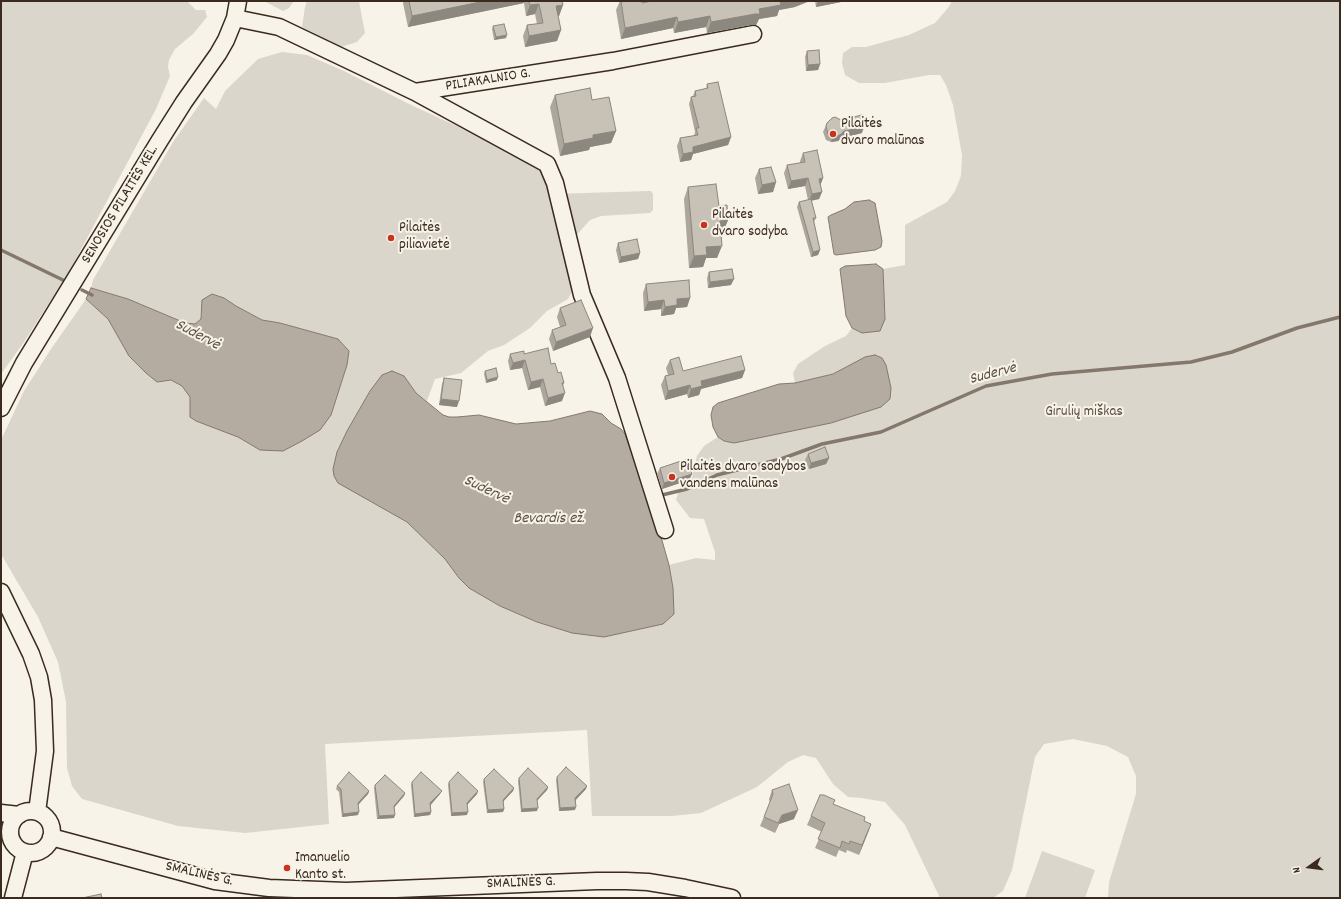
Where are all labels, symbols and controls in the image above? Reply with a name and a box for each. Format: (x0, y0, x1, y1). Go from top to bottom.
street label: PILIAKALNIO G. (444, 65, 532, 97)
place label: Pilaitės dvaro malūnas (841, 116, 925, 151)
marker: Pilaitės dvaro malūnas (828, 129, 838, 139)
street label: SENOSIOS PILAITĖS KEL. (79, 142, 163, 268)
place label: Pilaitės dvaro sodyba (712, 207, 788, 242)
place label: Pilaitės piliavietė (399, 220, 450, 255)
marker: Pilaitės dvaro sodyba (699, 220, 709, 230)
marker: Pilaitės piliavietė (386, 233, 396, 243)
water label: Sudervė (171, 316, 223, 356)
water label: Sudervė (967, 360, 1019, 390)
park label: Girulių miškas (1045, 404, 1123, 422)
place label: Pilaitės dvaro sodybos vandens malūnas (680, 459, 806, 494)
water label: Sudervė (460, 472, 512, 510)
marker: Pilaitės dvaro sodybos vandens malūnas (667, 472, 677, 482)
water label: Bevardis ež. (514, 510, 584, 530)
north arrow (1289, 847, 1329, 887)
place label: Imanuelio Kanto st. (295, 850, 350, 885)
street label: SMALINĖS G. (163, 859, 235, 891)
marker: Imanuelio Kanto st. (282, 863, 292, 873)
text: N (1289, 865, 1306, 874)
street label: SMALINĖS G. (486, 874, 556, 894)

